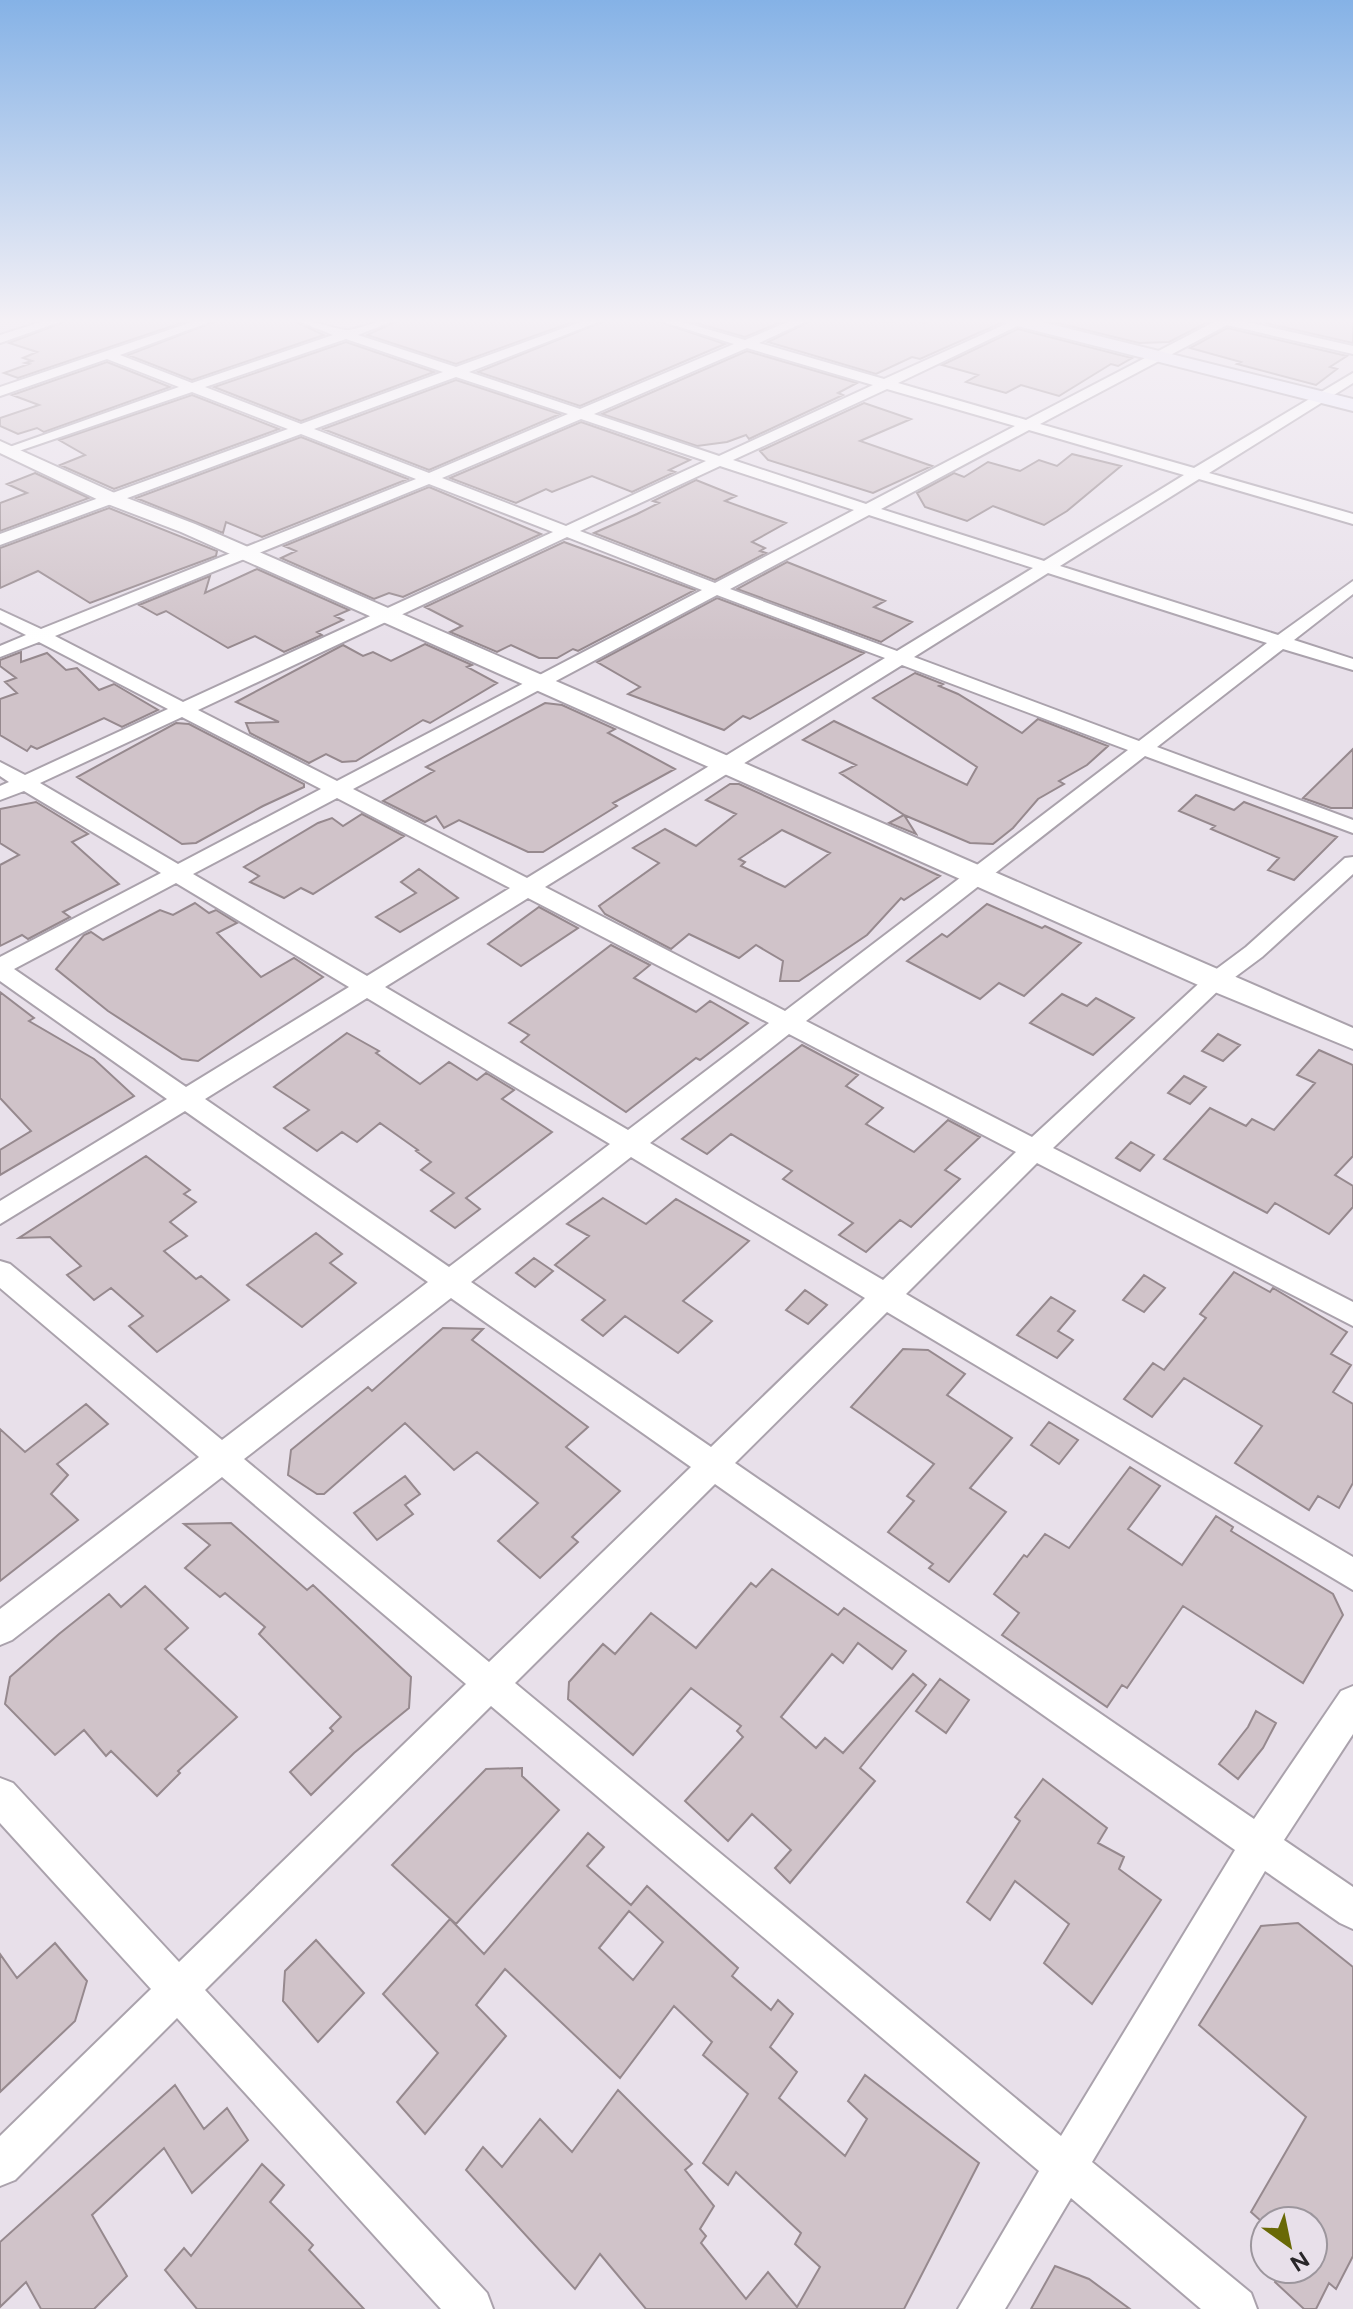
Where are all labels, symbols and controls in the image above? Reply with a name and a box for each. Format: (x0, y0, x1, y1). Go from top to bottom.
north arrow (1249, 2205, 1329, 2285)
text: N (1285, 2245, 1314, 2277)

